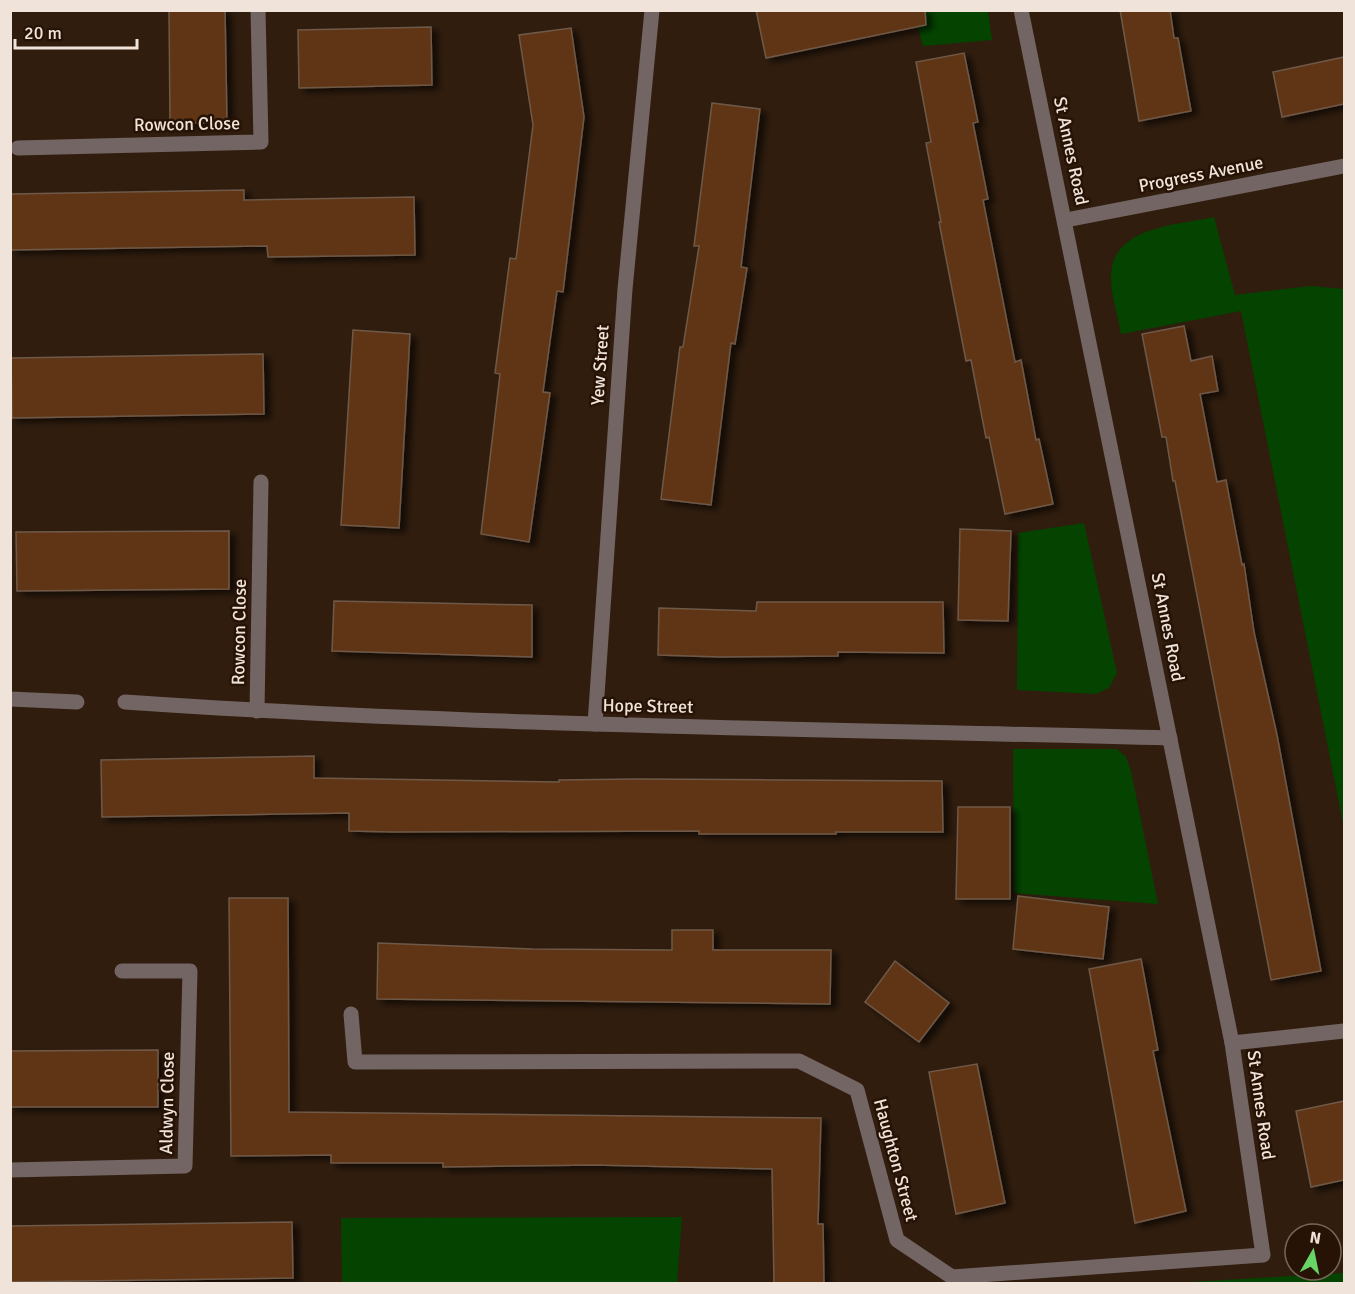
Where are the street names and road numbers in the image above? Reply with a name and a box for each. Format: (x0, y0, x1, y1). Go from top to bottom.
street label: St Annes Road (1049, 95, 1093, 207)
street label: Rowcon Close (134, 112, 240, 136)
street label: Progress Avenue (1137, 151, 1265, 197)
street label: Yew Street (586, 324, 614, 406)
street label: St Annes Road (1147, 571, 1189, 683)
street label: Rowcon Close (227, 579, 251, 685)
street label: Hope Street (602, 694, 694, 718)
street label: St Annes Road (1242, 1049, 1280, 1161)
street label: Aldwyn Close (155, 1051, 179, 1155)
street label: Haughton Street (869, 1096, 923, 1224)

